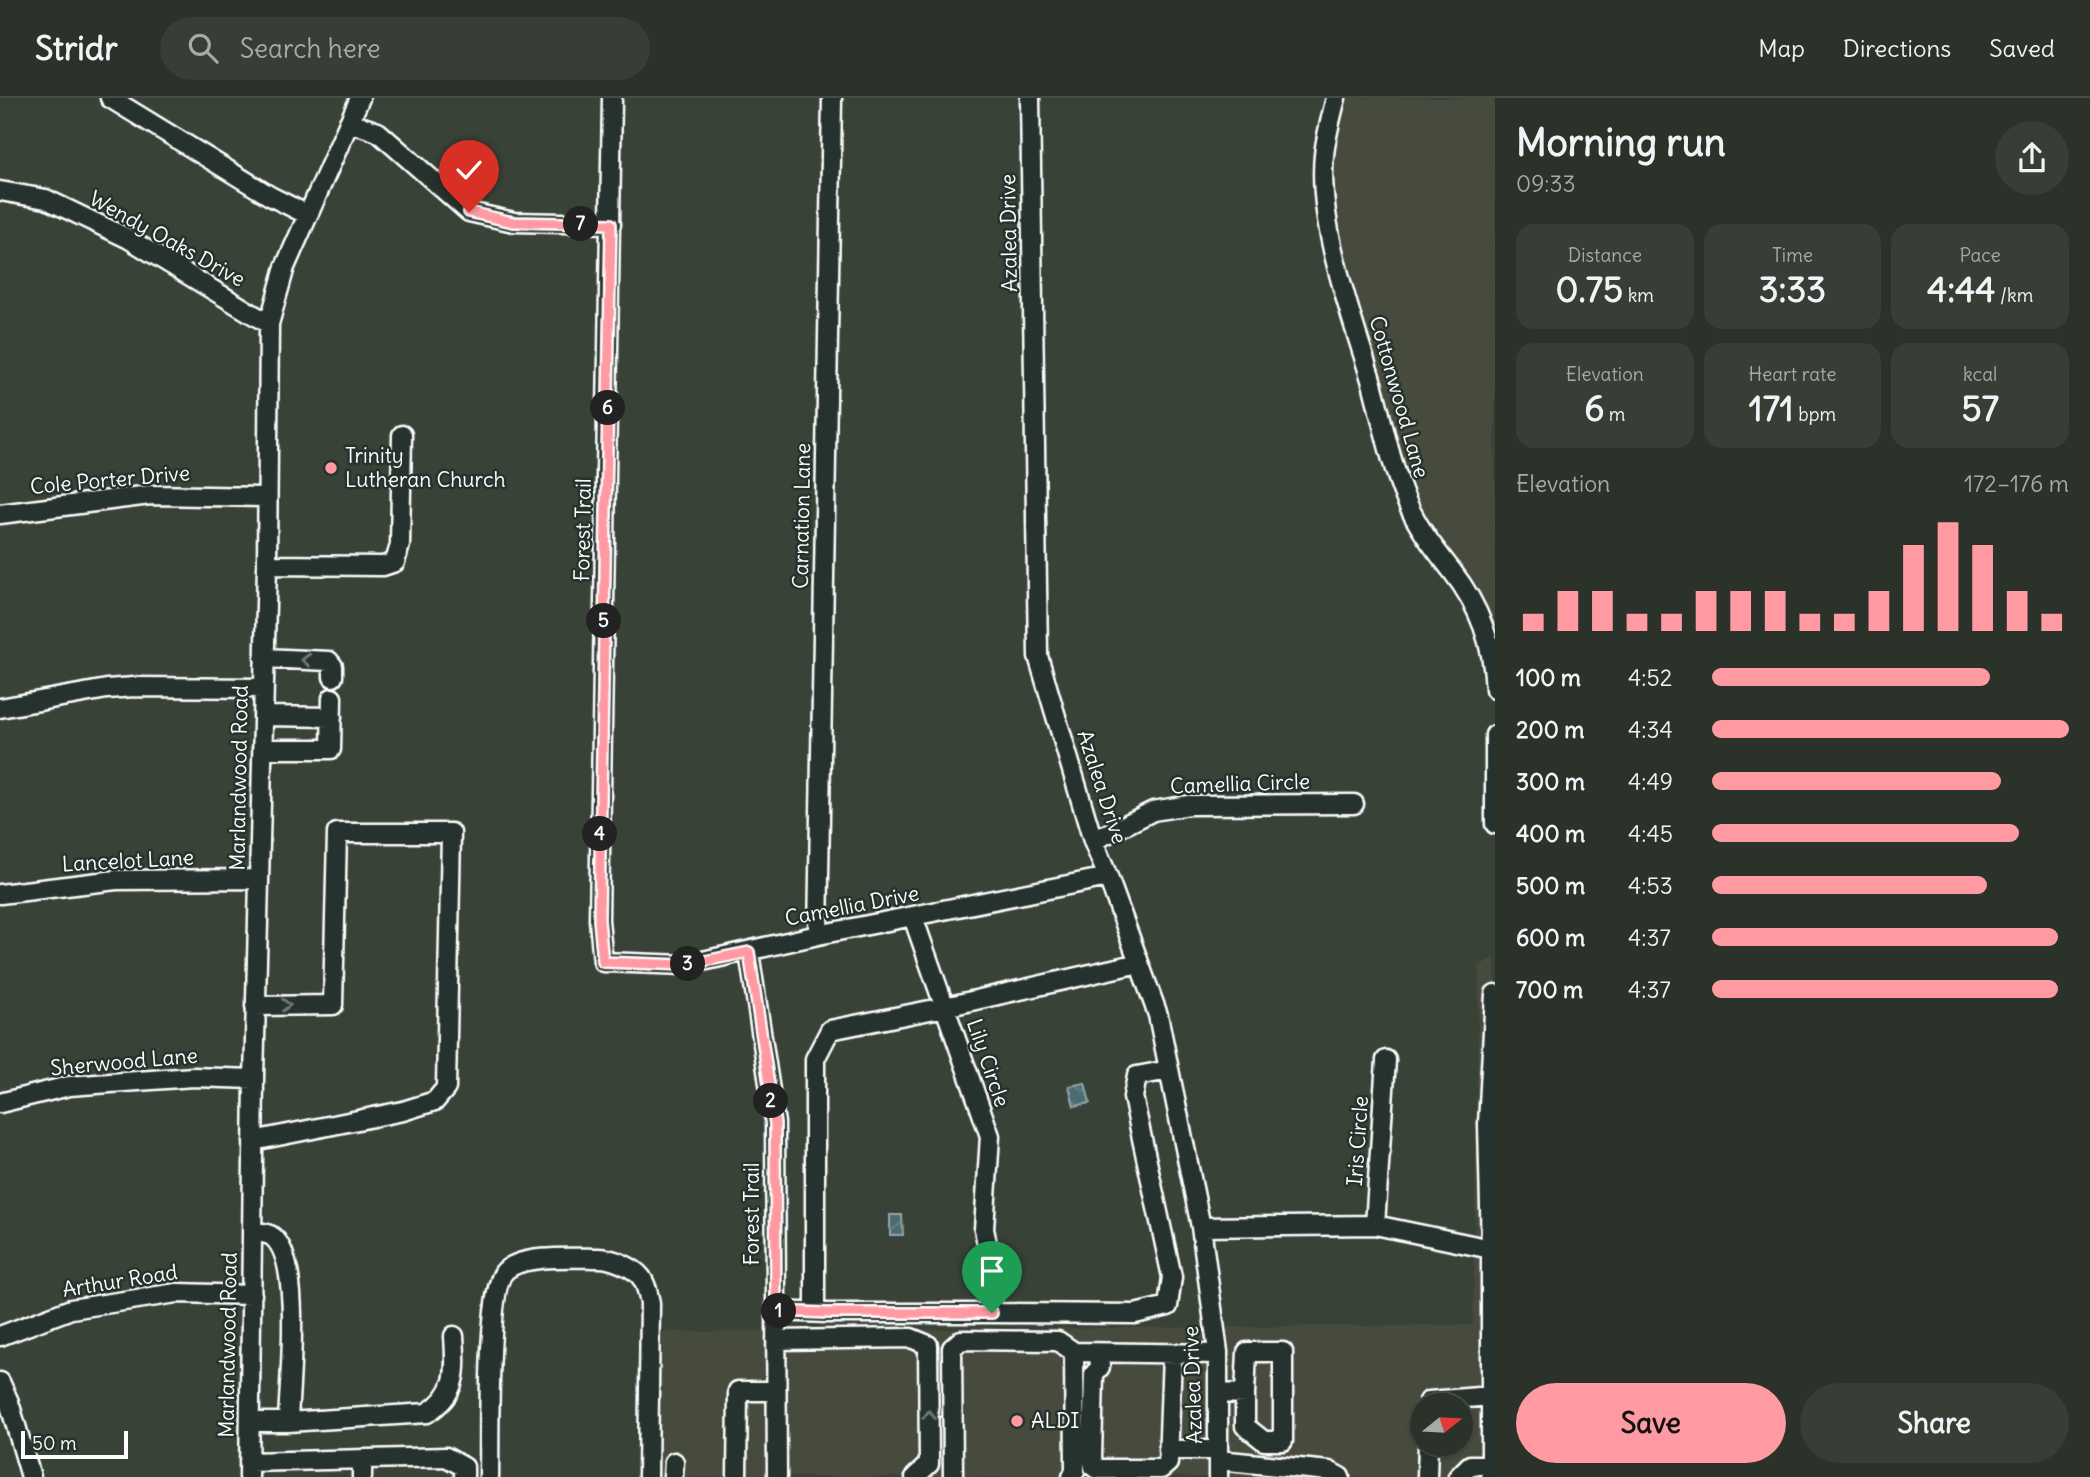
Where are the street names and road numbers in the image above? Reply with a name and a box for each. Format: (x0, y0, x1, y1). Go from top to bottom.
street label: Azalea Drive (994, 174, 1023, 292)
street label: Wendy Oaks Drive (84, 185, 250, 293)
street label: Cottonwood Lane (1363, 313, 1436, 481)
street label: Carnation Lane (787, 443, 816, 589)
street label: Cole Porter Drive (29, 459, 191, 500)
street label: Forest Trail (568, 478, 597, 582)
street label: Marlandwood Road (223, 685, 254, 871)
street label: Azalea Drive (1071, 727, 1134, 847)
street label: Camellia Circle (1170, 768, 1310, 799)
street label: Lancelot Lane (61, 844, 195, 877)
street label: Camellia Drive (783, 879, 921, 932)
street label: Lily Circle (961, 1015, 1016, 1110)
street label: Sherwood Lane (49, 1042, 199, 1081)
street label: Iris Circle (1341, 1095, 1374, 1187)
street label: Forest Trail (738, 1163, 765, 1265)
street label: Marlandwood Road (212, 1252, 243, 1438)
street label: Arthur Road (60, 1258, 179, 1303)
street label: Azalea Drive (1177, 1326, 1208, 1444)

